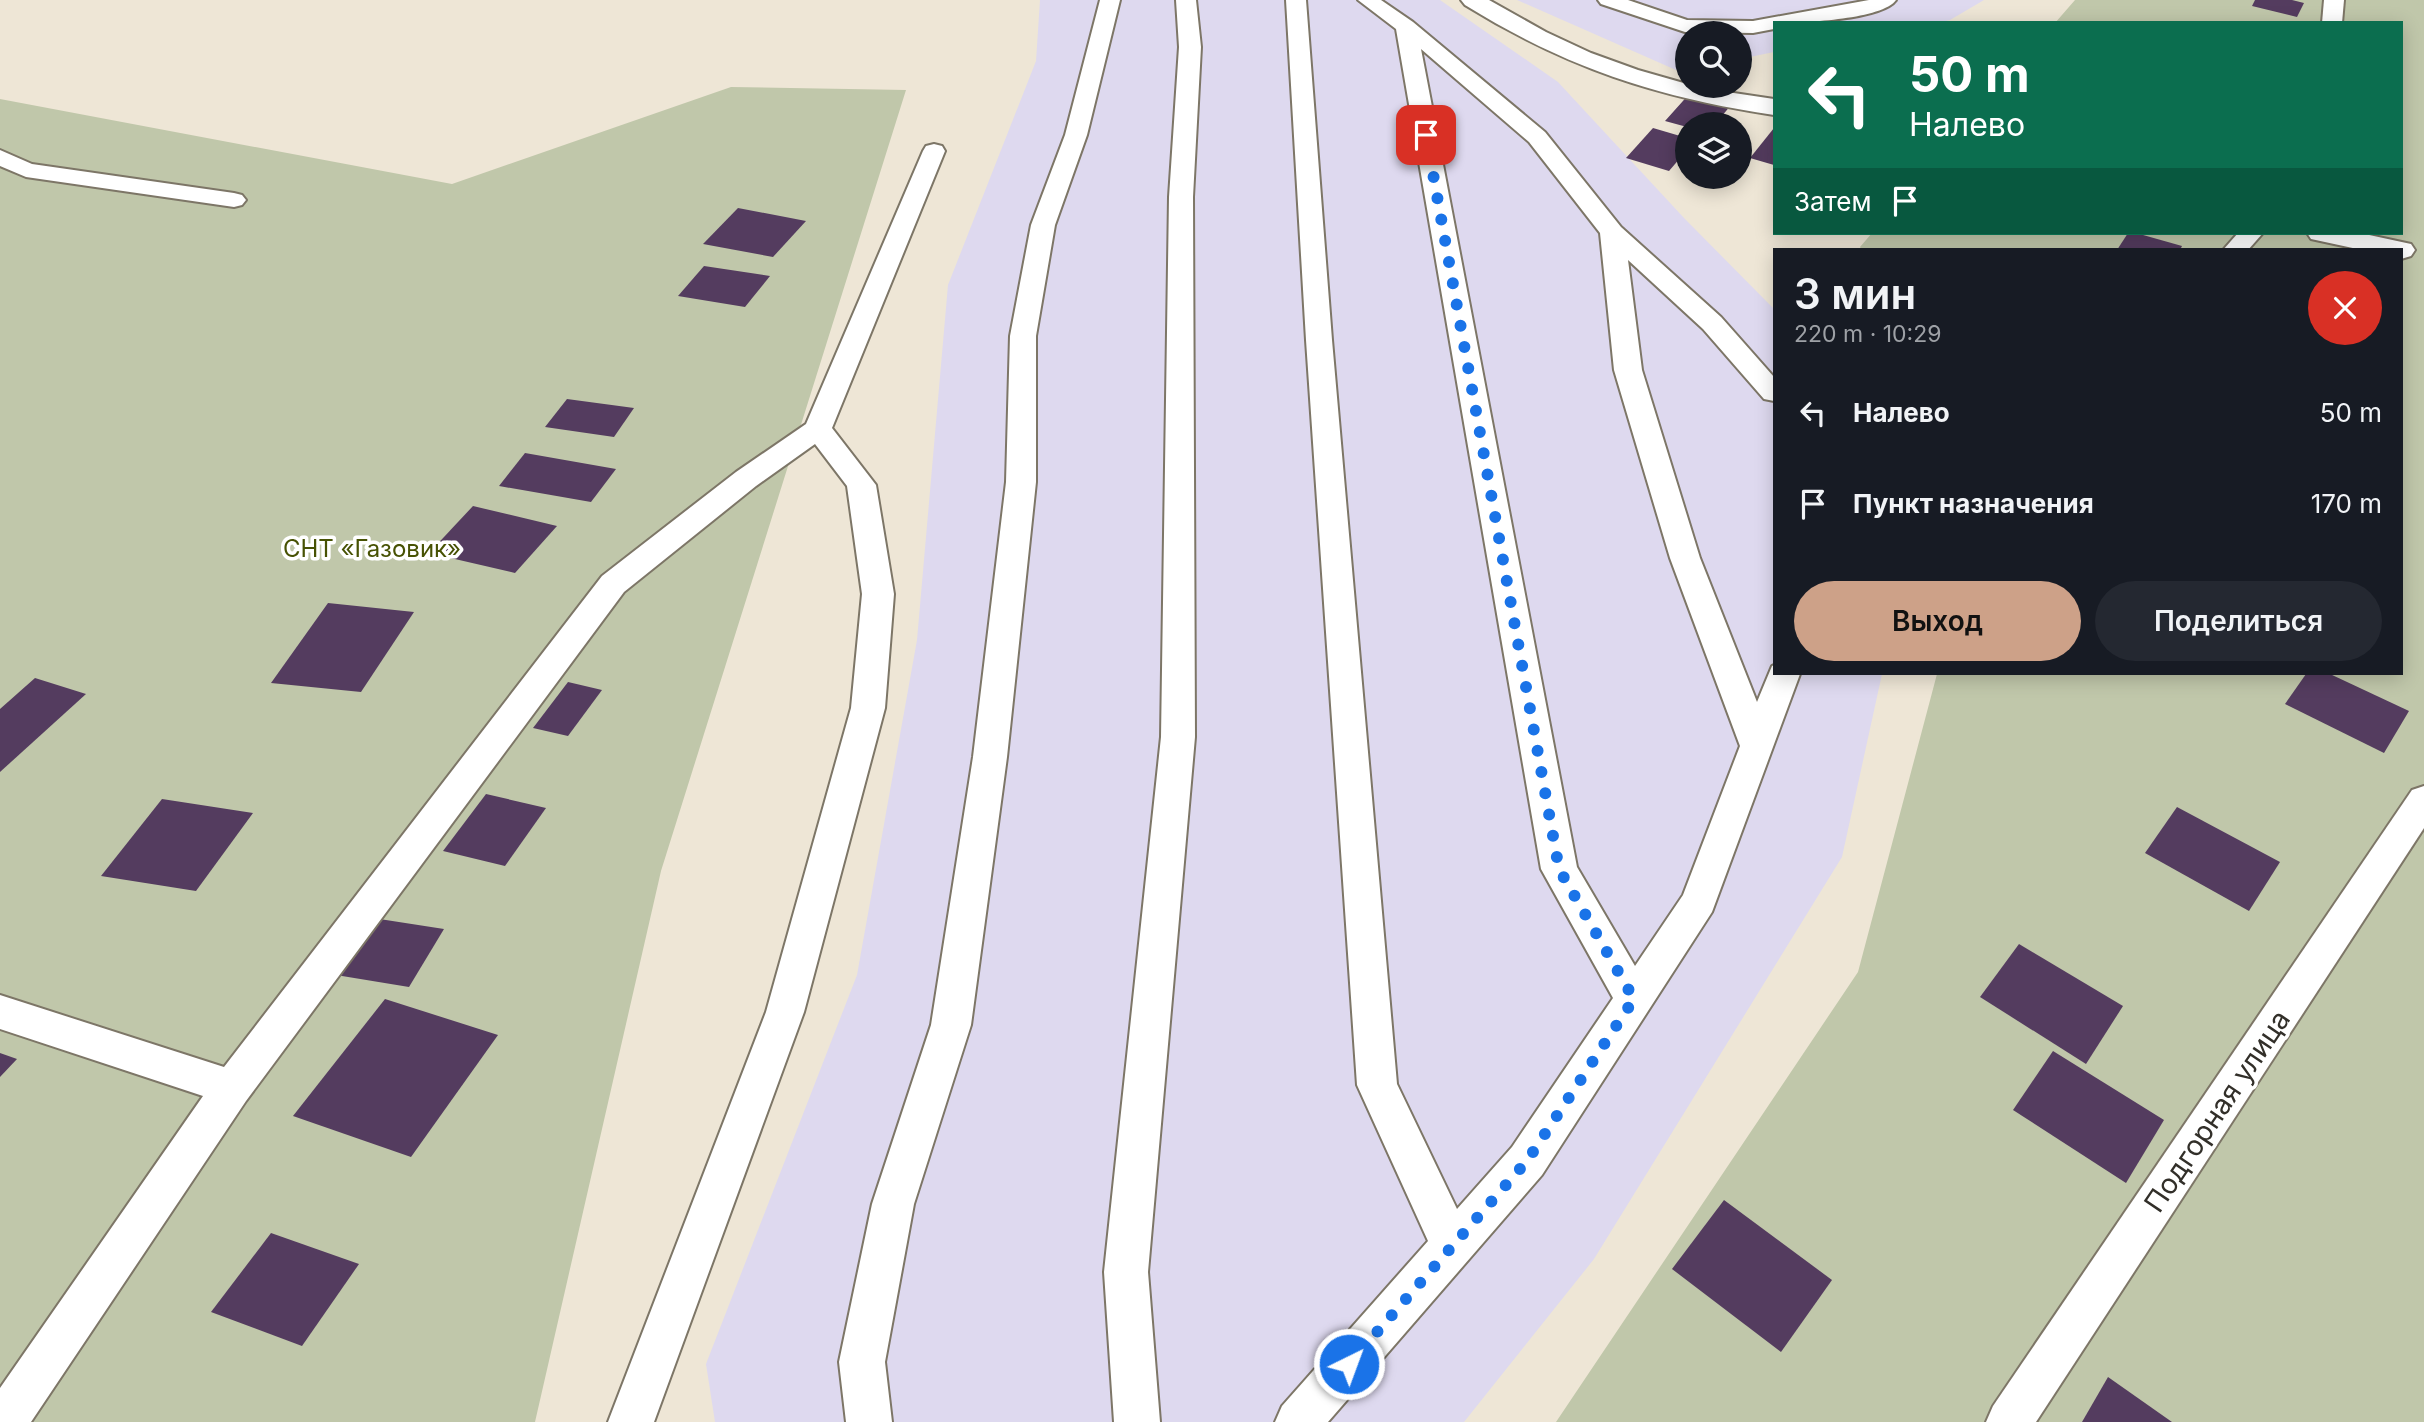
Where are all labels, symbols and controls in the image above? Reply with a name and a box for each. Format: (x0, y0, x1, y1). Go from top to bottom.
map controls (1675, 21, 1752, 189)
button: search (1675, 21, 1752, 98)
text: 50 m (1909, 45, 2030, 104)
icon: left (1794, 49, 1885, 140)
pin (1396, 105, 1456, 165)
text: Налево (1909, 105, 2025, 144)
button: layers (1675, 112, 1752, 189)
icon: arrive (1407, 116, 1445, 154)
icon: arrive (1886, 182, 1924, 220)
text: Затем (1794, 186, 1872, 217)
text: 3 мин (1794, 268, 1916, 319)
button: close (2308, 271, 2382, 345)
text: 220 m · 10:29 (1794, 320, 1942, 348)
icon: left (1794, 394, 1832, 432)
text: Налево (1853, 397, 1950, 428)
text: 50 m (2320, 397, 2382, 428)
icon: arrive (1794, 485, 1832, 523)
text: Пункт назначения (1853, 488, 2094, 519)
text: 170 m (2311, 488, 2382, 519)
park label: СНТ «Газовик» (283, 534, 461, 563)
button: Выход (1794, 581, 2081, 661)
button: Поделиться (2095, 581, 2382, 661)
street label: Подгорная улица (2137, 1004, 2297, 1218)
position arrow (1312, 1327, 1386, 1401)

